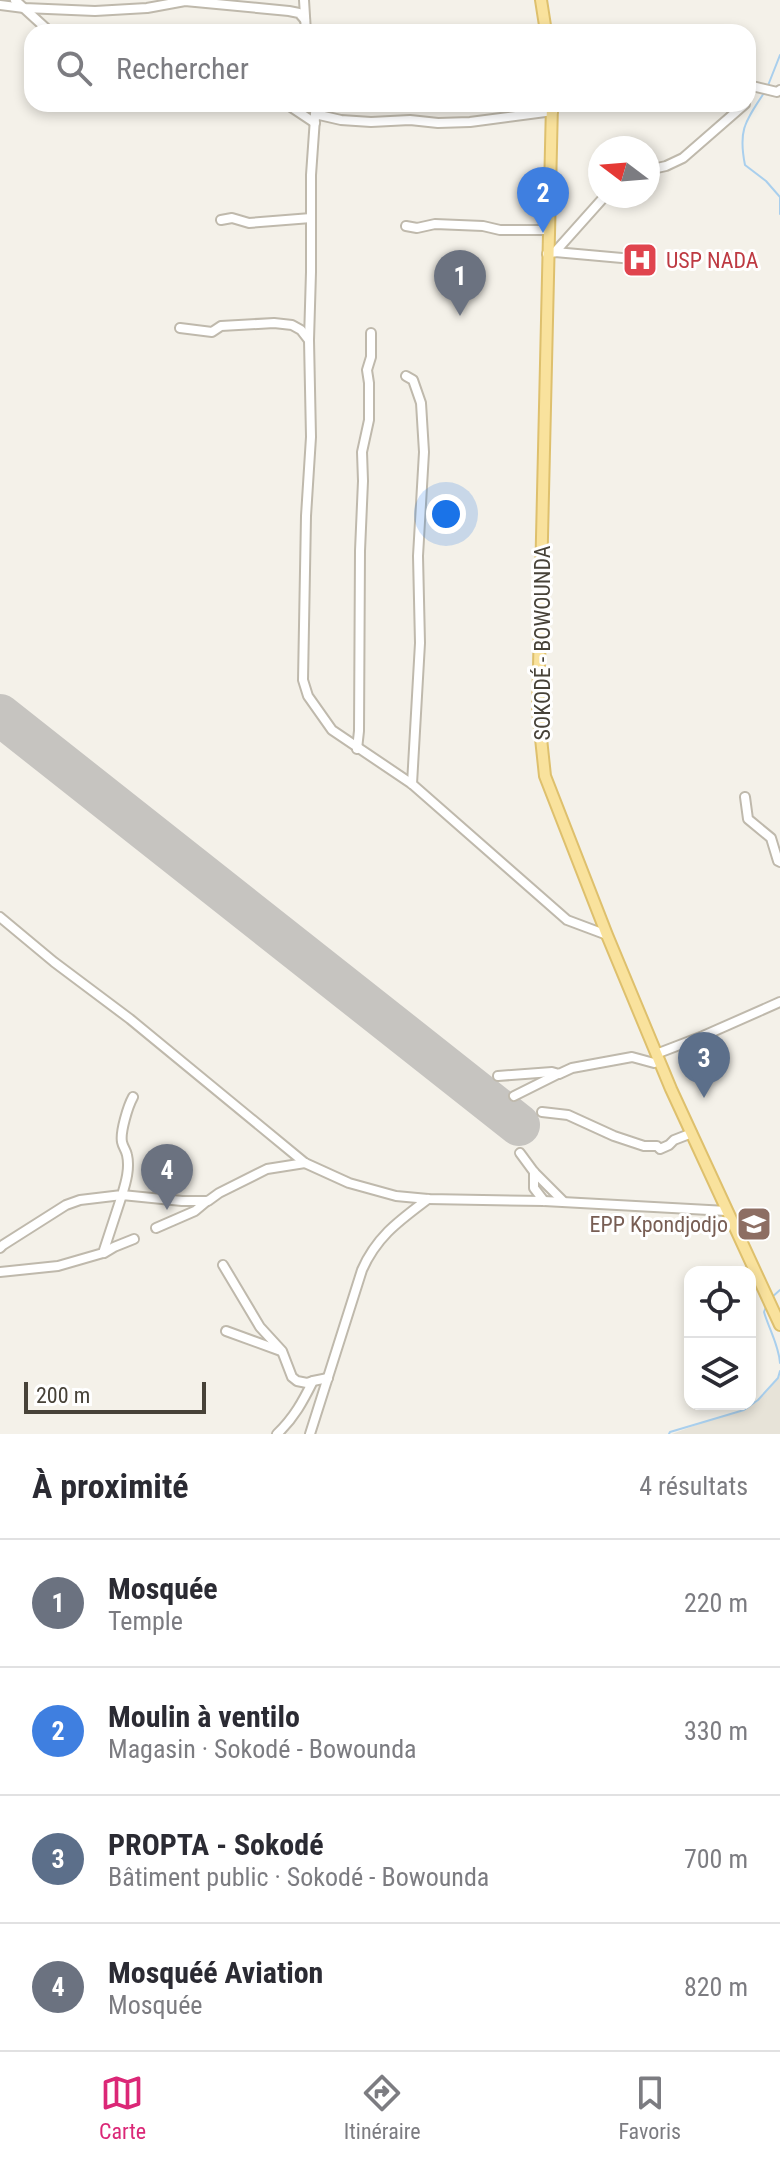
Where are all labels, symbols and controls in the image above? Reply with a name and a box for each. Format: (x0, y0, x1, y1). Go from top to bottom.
search box (24, 24, 756, 112)
icon: search (52, 46, 96, 90)
text: Rechercher (116, 51, 249, 86)
north arrow (588, 136, 660, 208)
pin: 2 (517, 167, 569, 233)
hospital icon: USP NADA (621, 241, 659, 279)
place label: USP NADA (666, 248, 759, 273)
pin: 1 (434, 250, 486, 316)
your location (426, 494, 466, 534)
street label: SOKODÉ - BOWOUNDA (530, 545, 555, 740)
pin: 3 (678, 1032, 730, 1098)
pin: 4 (141, 1144, 193, 1210)
school or university icon: EPP Kpondjodjo (735, 1205, 773, 1243)
place label: EPP Kpondjodjo (590, 1212, 728, 1237)
map controls (684, 1266, 756, 1410)
button: locate (684, 1266, 756, 1338)
button: layers (684, 1338, 756, 1410)
scale bar (24, 1378, 206, 1414)
text: 200 m (36, 1383, 90, 1408)
text: À proximité (32, 1466, 189, 1506)
text: 4 résultats (639, 1471, 748, 1501)
text: Mosquée (108, 1571, 218, 1606)
text: 1 (51, 1588, 65, 1618)
text: 220 m (684, 1588, 748, 1618)
text: Temple (108, 1606, 183, 1636)
text: Moulin à ventilo (108, 1699, 300, 1734)
text: 2 (51, 1716, 65, 1746)
text: 330 m (684, 1716, 748, 1746)
text: Magasin · Sokodé - Bowounda (108, 1734, 417, 1764)
text: PROPTA - Sokodé (108, 1827, 324, 1862)
text: 3 (51, 1844, 65, 1874)
text: 700 m (684, 1844, 748, 1874)
text: Bâtiment public · Sokodé - Bowounda (108, 1862, 489, 1892)
text: Mosquéé Aviation (108, 1955, 323, 1990)
text: 4 (51, 1972, 65, 2002)
text: 820 m (684, 1972, 748, 2002)
text: Mosquée (108, 1990, 203, 2020)
tab: Carte (99, 2071, 146, 2144)
tab: Itinéraire (344, 2071, 421, 2144)
tab: Favoris (618, 2071, 681, 2144)

